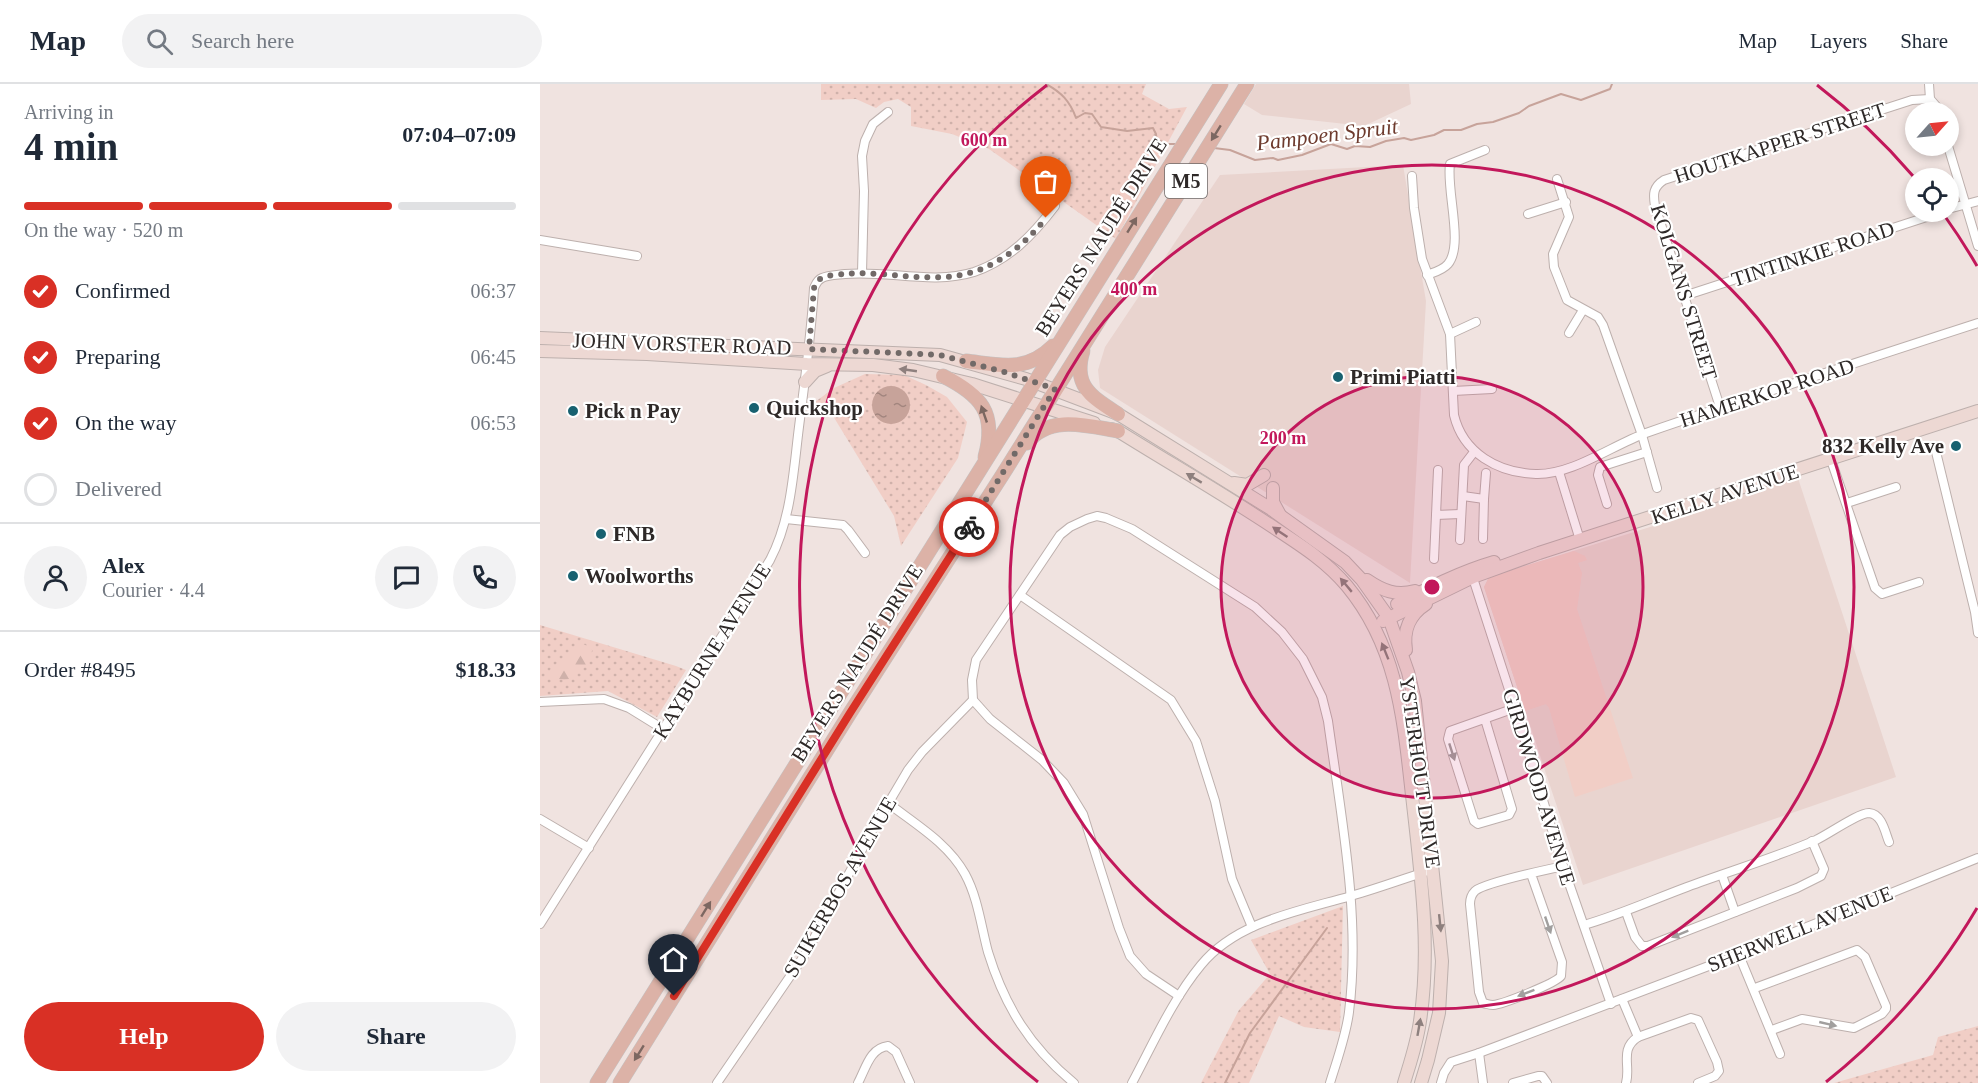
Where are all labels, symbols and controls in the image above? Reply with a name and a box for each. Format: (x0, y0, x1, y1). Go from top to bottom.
search box (122, 14, 542, 68)
text: Map (30, 25, 86, 56)
icon: search (143, 25, 176, 58)
text: Search here (191, 28, 294, 53)
text: Map (1739, 29, 1777, 53)
text: Layers (1810, 29, 1867, 53)
text: Share (1900, 29, 1948, 53)
street label: HOUTKAPPER STREET (1671, 97, 1889, 189)
text: Arriving in (24, 101, 113, 123)
north arrow (1905, 102, 1959, 156)
map controls (1905, 102, 1959, 222)
water label: Pampoen Spruit (1254, 113, 1400, 156)
text: 07:04–07:09 (402, 122, 516, 147)
text: 4 min (24, 125, 118, 168)
one-way arrow (1210, 125, 1222, 141)
text: 600 m (961, 130, 1007, 150)
street label: BEYERS NAUDÉ DRIVE (1030, 134, 1172, 340)
pin (1020, 156, 1071, 218)
road number: M5 (1165, 164, 1207, 198)
icon: bag (1029, 165, 1062, 198)
button: locate (1905, 168, 1959, 222)
street label: KOLGANS STREET (1646, 201, 1722, 383)
street label: TINTINKIE ROAD (1729, 216, 1897, 292)
one-way arrow (1126, 217, 1137, 233)
text: On the way · 520 m (24, 219, 183, 241)
icon: check (24, 275, 57, 308)
text: Confirmed (75, 278, 170, 303)
text: 400 m (1111, 279, 1157, 299)
text: 06:37 (470, 280, 516, 302)
street label: JOHN VORSTER ROAD (572, 328, 792, 360)
icon: check (24, 341, 57, 374)
text: Preparing (75, 344, 161, 369)
text: 06:45 (470, 346, 516, 368)
street label: HAMERKOP ROAD (1677, 353, 1857, 433)
one-way arrow (899, 365, 918, 374)
place label: Primi Piatti (1350, 365, 1456, 389)
marker: Primi Piatti (1331, 370, 1345, 384)
place label: Quickshop (766, 396, 863, 420)
place label: Pick n Pay (585, 399, 681, 423)
marker: Quickshop (747, 401, 761, 415)
marker: Pick n Pay (566, 404, 580, 418)
one-way arrow (979, 405, 989, 423)
icon: check (24, 407, 57, 440)
text: On the way (75, 410, 176, 435)
text: 06:53 (470, 412, 516, 434)
text: 200 m (1260, 428, 1306, 448)
place label: 832 Kelly Ave (1822, 434, 1944, 458)
marker: 832 Kelly Ave (1949, 439, 1963, 453)
street label: KELLY AVENUE (1648, 459, 1802, 529)
one-way arrow (1186, 473, 1202, 484)
text: Delivered (75, 476, 162, 501)
courier (939, 497, 999, 557)
icon: bike (953, 511, 986, 544)
place label: FNB (613, 522, 655, 546)
one-way arrow (1273, 526, 1289, 538)
marker: FNB (594, 527, 608, 541)
button: person (24, 546, 87, 609)
button: chat (375, 546, 438, 609)
button: phone (453, 546, 516, 609)
text: Alex (102, 553, 145, 578)
street label: KAYBURNE AVENUE (648, 559, 776, 743)
street label: BEYERS NAUDÉ DRIVE (786, 560, 928, 766)
place label: Woolworths (585, 564, 694, 588)
marker: Woolworths (566, 569, 580, 583)
centre of rings (1422, 577, 1442, 597)
one-way arrow (1341, 578, 1353, 593)
text: Courier · 4.4 (102, 579, 205, 601)
one-way arrow (1380, 642, 1390, 660)
text: Order #8495 (24, 657, 136, 682)
text: $18.33 (456, 657, 516, 682)
street label: YSTERHOUT DRIVE (1395, 674, 1445, 870)
street label: GIRDWOOD AVENUE (1498, 686, 1580, 888)
one-way arrow (1448, 743, 1457, 761)
street label: SUIKERBOS AVENUE (779, 792, 901, 982)
street label: SHERWELL AVENUE (1704, 881, 1896, 977)
one-way arrow (700, 901, 712, 917)
one-way arrow (1435, 914, 1444, 933)
one-way arrow (1544, 916, 1554, 934)
one-way arrow (1671, 929, 1689, 939)
pin (648, 934, 699, 996)
icon: home (657, 943, 690, 976)
one-way arrow (1517, 989, 1535, 999)
button: Help (24, 1002, 264, 1071)
button: Share (276, 1002, 516, 1071)
one-way arrow (1415, 1017, 1424, 1036)
one-way arrow (1818, 1019, 1837, 1029)
one-way arrow (634, 1045, 645, 1061)

